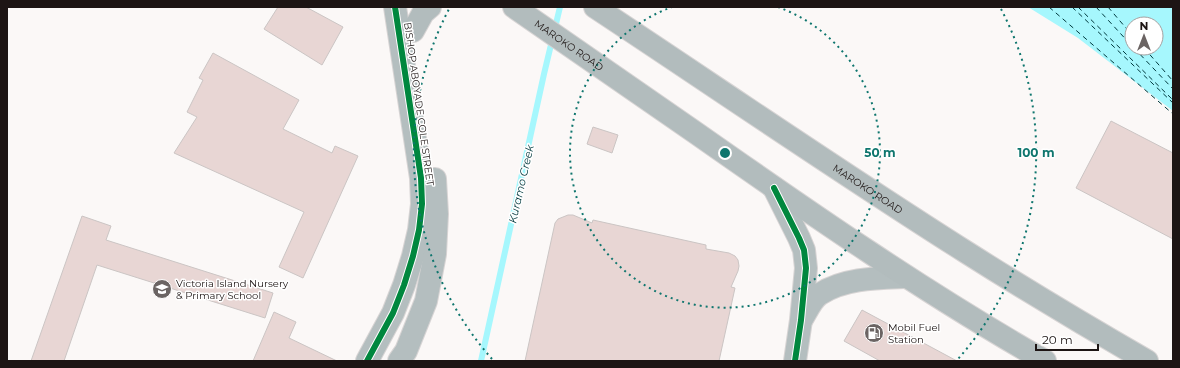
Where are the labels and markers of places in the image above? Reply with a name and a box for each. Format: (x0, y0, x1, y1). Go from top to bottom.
centre of rings (718, 146, 732, 160)
place label: Victoria Island Nursery & Primary School (176, 277, 289, 302)
school or university icon: Victoria Island Nursery & Primary School (151, 278, 173, 300)
place label: Mobil Fuel Station (888, 321, 940, 346)
fuel station icon: Mobil Fuel Station (863, 322, 885, 344)

